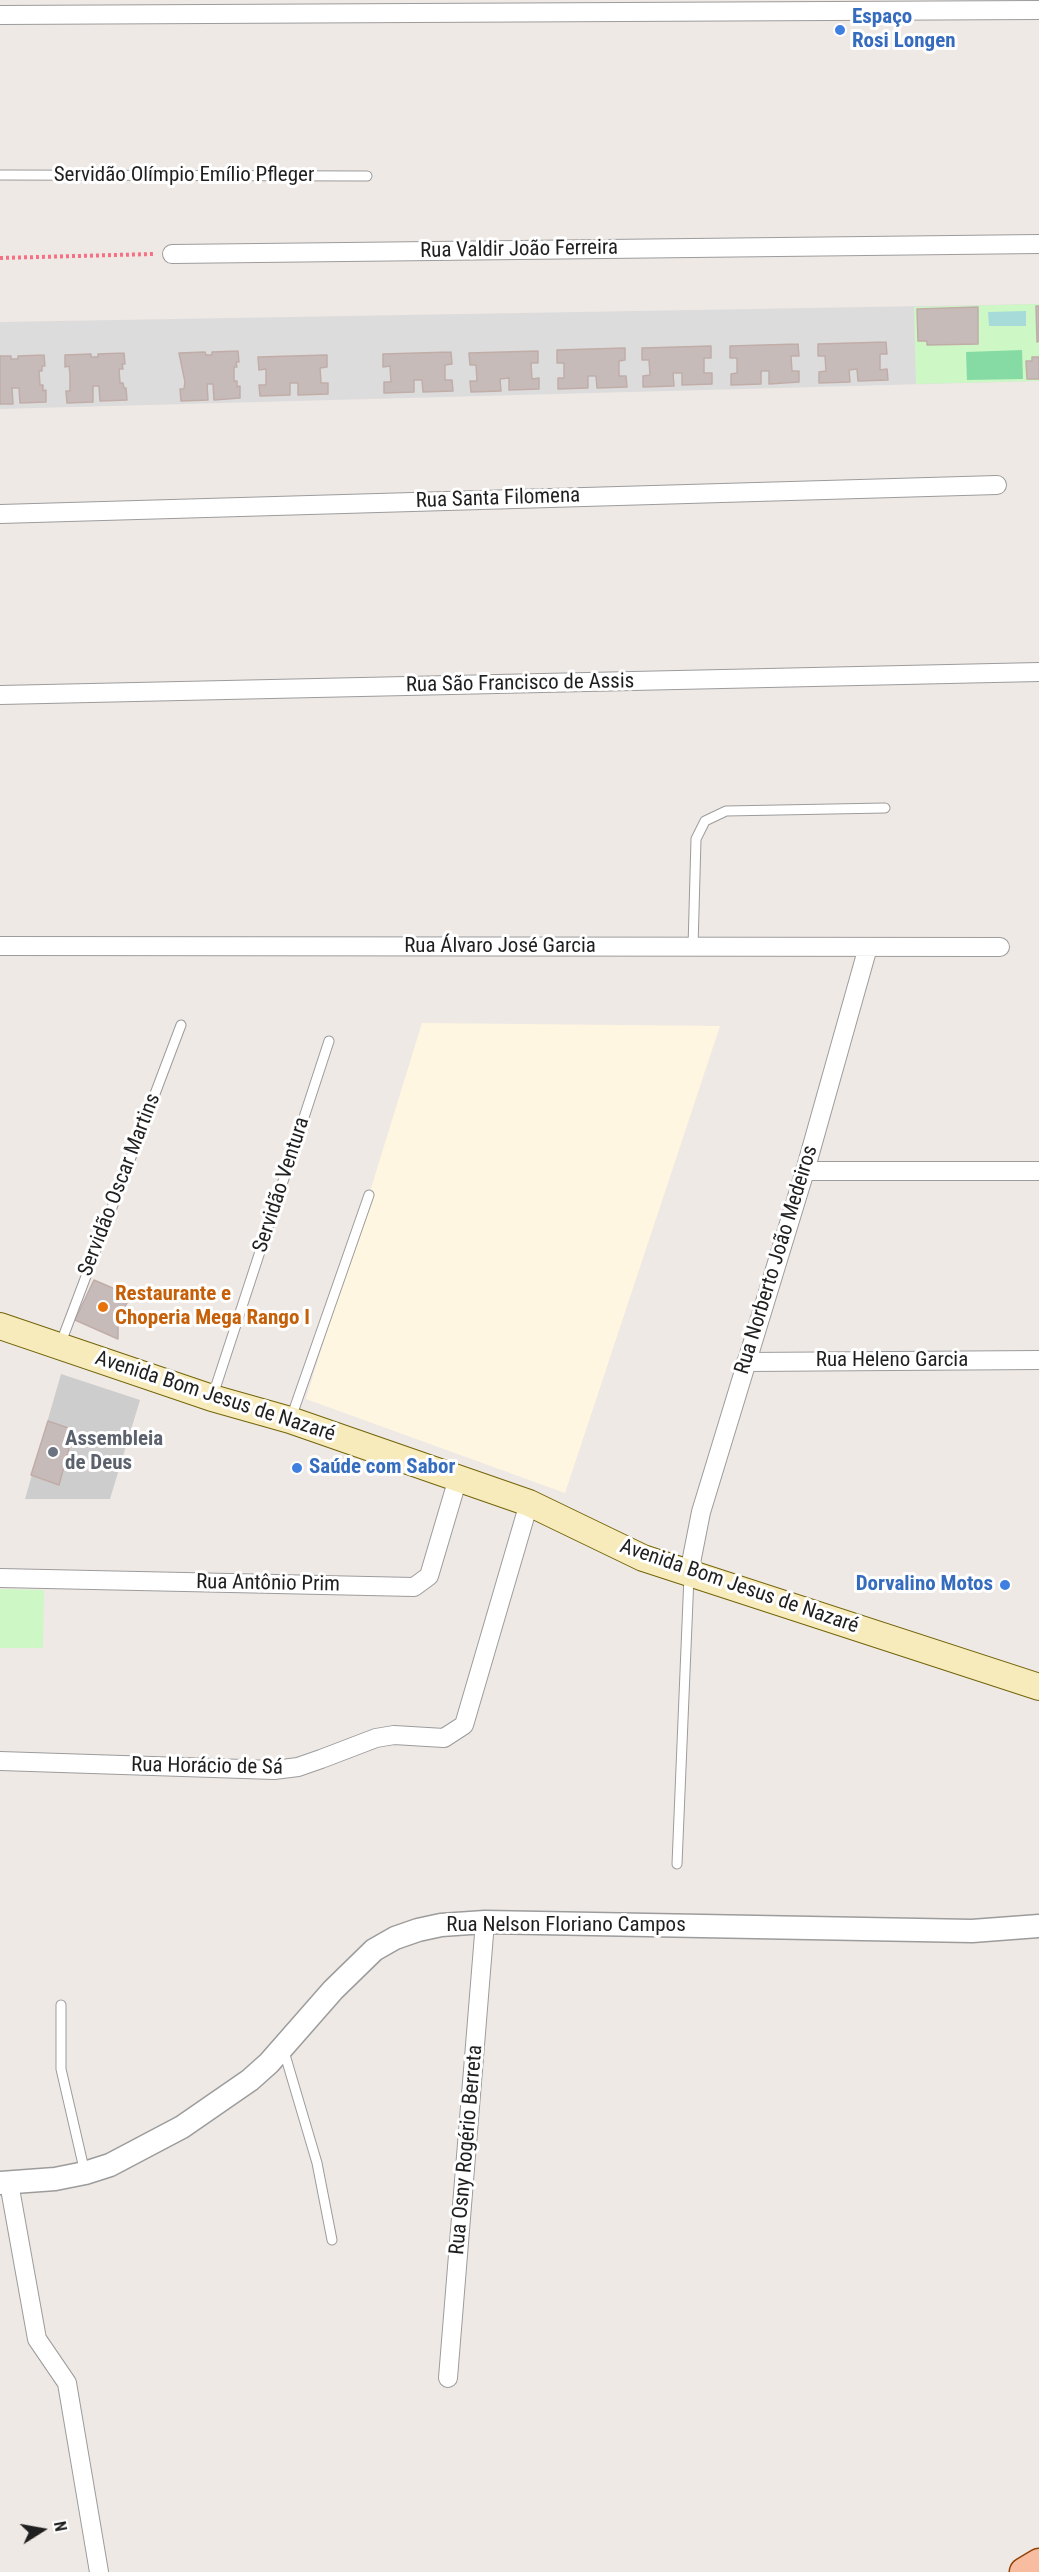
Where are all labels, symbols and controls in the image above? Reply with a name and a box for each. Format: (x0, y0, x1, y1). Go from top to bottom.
place label: Espaço Rosi Longen (852, 5, 956, 55)
marker: Espaço Rosi Longen (833, 23, 847, 37)
street label: Servidão Olímpio Emílio Pfleger (54, 163, 314, 189)
street label: Rua Valdir João Ferreira (420, 236, 618, 264)
street label: Rua Santa Filomena (415, 484, 581, 514)
street label: Rua São Francisco de Assis (406, 669, 634, 699)
street label: Rua Álvaro José Garcia (404, 934, 596, 960)
street label: Servidão Oscar Martins (74, 1090, 166, 1280)
street label: Servidão Ventura (248, 1114, 316, 1256)
street label: Rua Norberto João Medeiros (730, 1143, 824, 1377)
place label: Restaurante e Choperia Mega Rango I (115, 1282, 310, 1332)
marker: Restaurante e Choperia Mega Rango I (96, 1300, 110, 1314)
street label: Avenida Bom Jesus de Nazaré (92, 1346, 338, 1448)
street label: Rua Heleno Garcia (816, 1348, 968, 1374)
place label: Assembleia de Deus (65, 1427, 163, 1477)
marker: Assembleia de Deus (46, 1445, 60, 1459)
place label: Saúde com Sabor (309, 1455, 455, 1481)
marker: Saúde com Sabor (290, 1461, 304, 1475)
street label: Avenida Bom Jesus de Nazaré (616, 1534, 862, 1640)
street label: Rua Antônio Prim (196, 1570, 340, 1598)
place label: Dorvalino Motos (856, 1572, 993, 1598)
marker: Dorvalino Motos (998, 1578, 1012, 1592)
street label: Rua Horácio de Sá (131, 1753, 283, 1781)
street label: Rua Nelson Floriano Campos (446, 1913, 686, 1939)
street label: Rua Osny Rogério Berreta (445, 2044, 489, 2256)
north arrow (12, 2500, 72, 2560)
text: N (50, 2520, 70, 2533)

